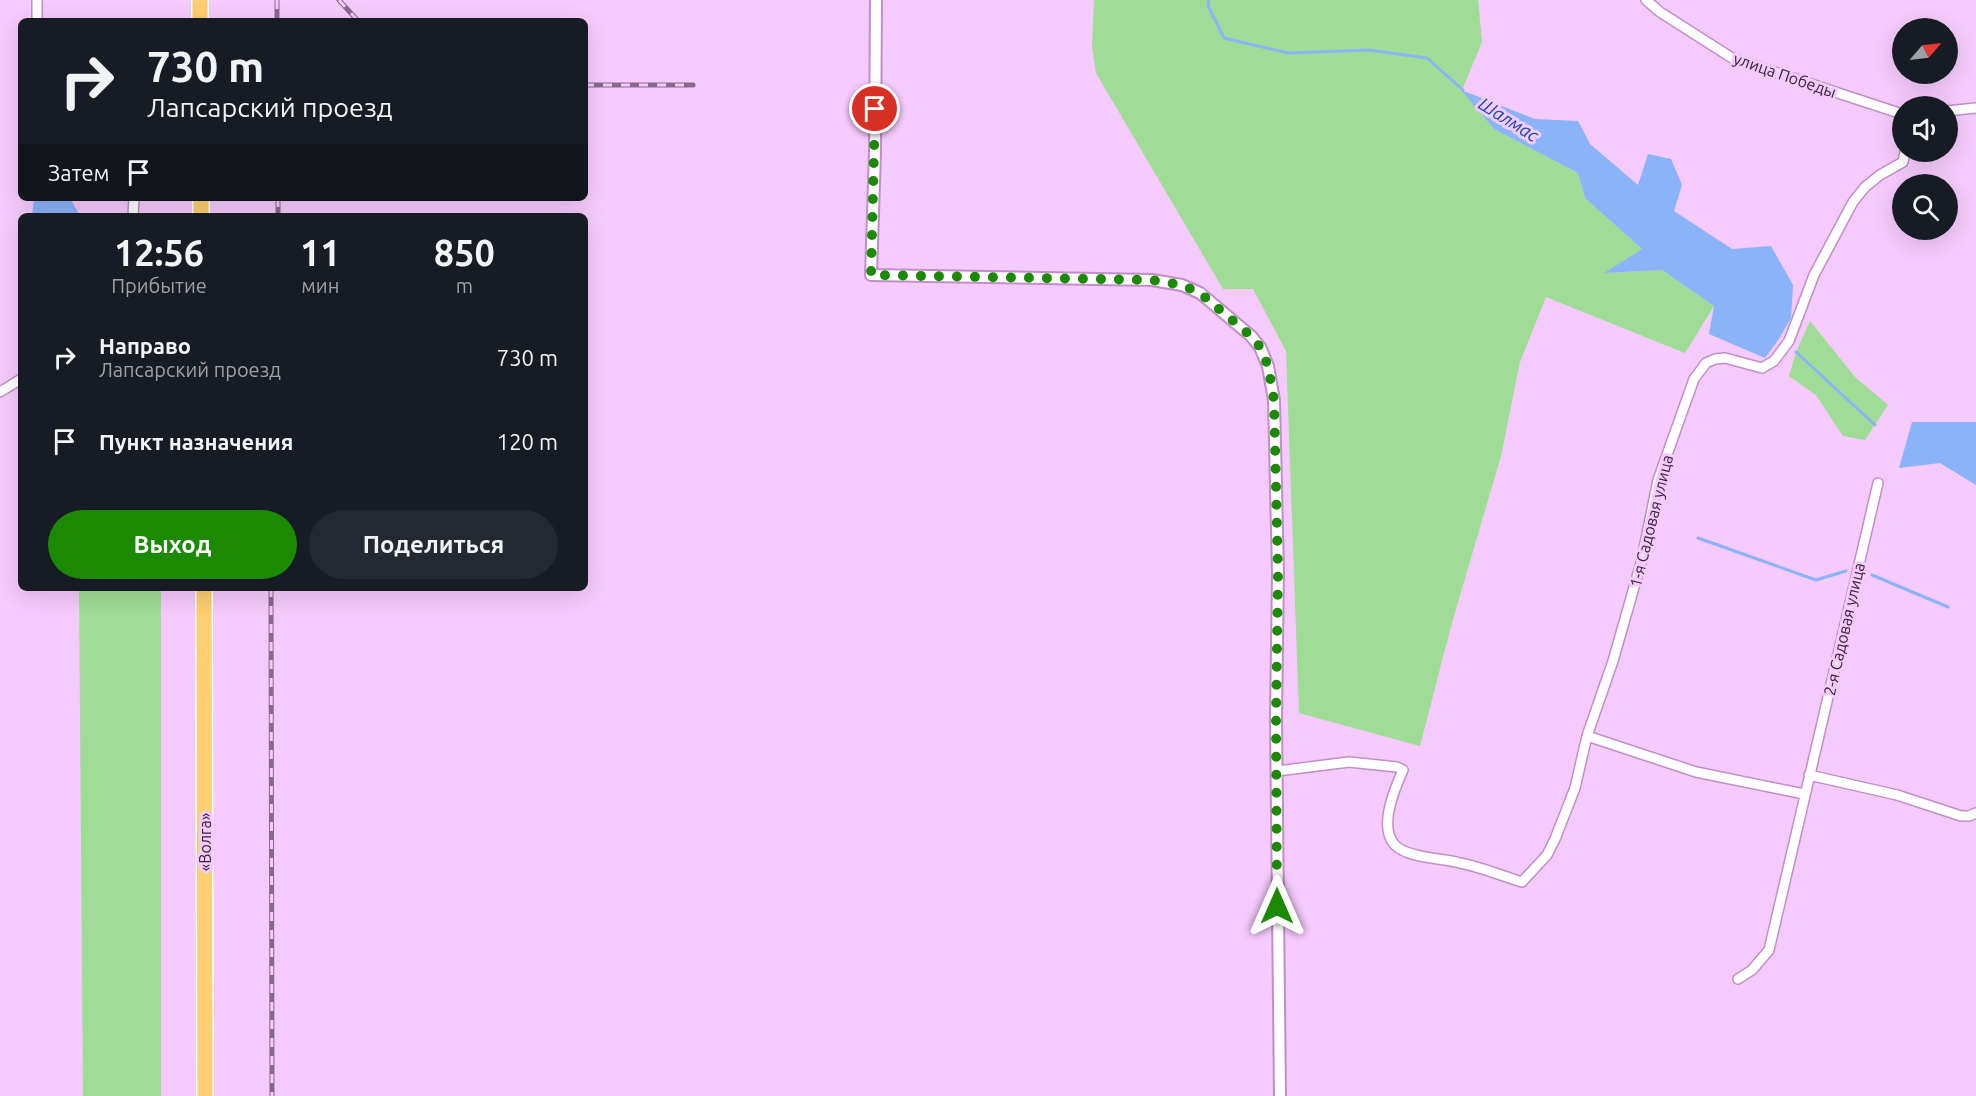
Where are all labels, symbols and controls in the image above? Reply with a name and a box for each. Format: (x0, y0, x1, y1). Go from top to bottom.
north arrow (1892, 18, 1958, 84)
map controls (1892, 18, 1958, 240)
icon: right (48, 42, 126, 120)
text: 730 m (147, 43, 264, 90)
street label: улица Победы (1731, 49, 1839, 101)
pin (849, 83, 900, 134)
text: Лапсарский проезд (147, 92, 393, 122)
icon: arrive (858, 92, 891, 125)
water label: Шалмас (1475, 93, 1543, 145)
button: sound (1892, 96, 1958, 162)
icon: arrive (122, 156, 155, 189)
text: Затем (48, 160, 110, 185)
button: search (1892, 174, 1958, 240)
text: 12:56 (114, 232, 204, 273)
text: 11 (300, 232, 341, 273)
text: 850 (434, 232, 495, 273)
text: Прибытие (111, 274, 207, 297)
text: мин (301, 274, 339, 297)
text: m (456, 274, 473, 297)
text: Направо (99, 333, 191, 358)
icon: right (48, 341, 81, 374)
text: 730 m (497, 345, 558, 370)
text: Лапсарский проезд (99, 358, 281, 381)
icon: arrive (48, 425, 81, 458)
text: Пункт назначения (99, 429, 293, 454)
text: 120 m (497, 429, 558, 454)
street label: 1-я Садовая улица (1626, 453, 1676, 589)
button: Выход (48, 510, 297, 579)
button: Поделиться (309, 510, 558, 579)
street label: 2-я Садовая улица (1820, 561, 1868, 697)
street label: «Волга» (196, 813, 214, 871)
position arrow (1245, 874, 1309, 938)

